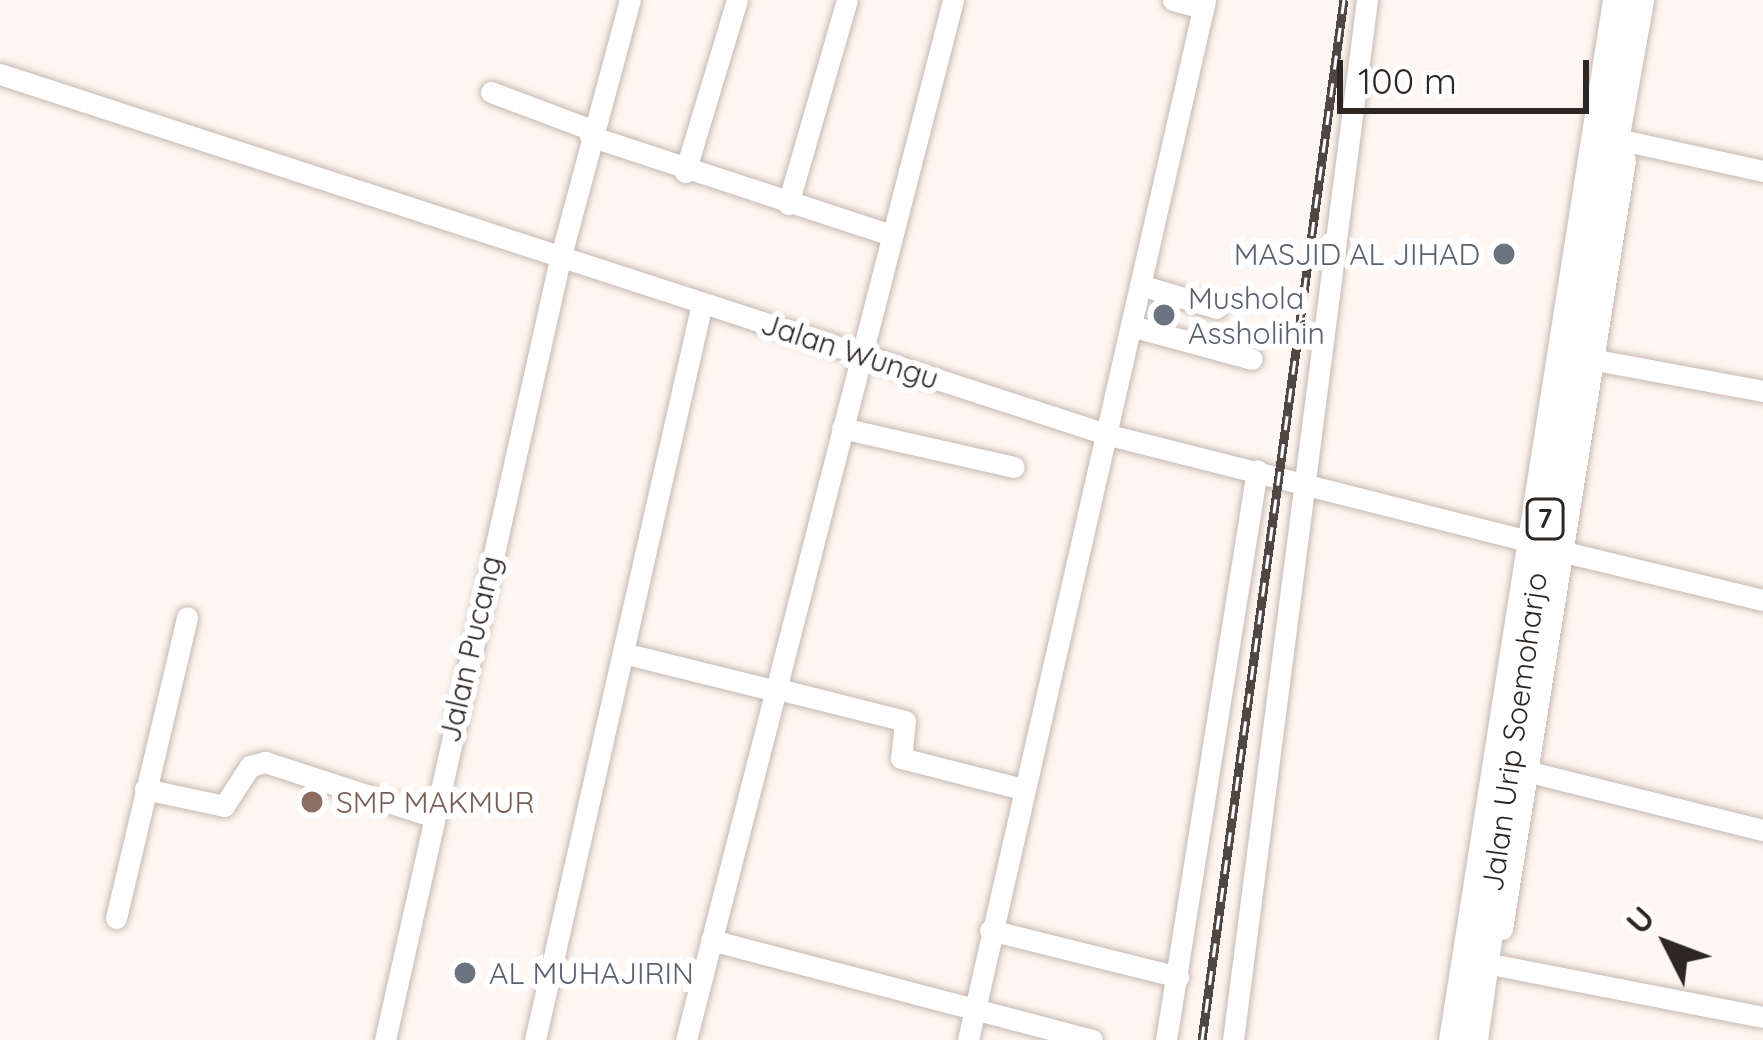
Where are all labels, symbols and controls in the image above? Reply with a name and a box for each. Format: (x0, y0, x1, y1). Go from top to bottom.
scale bar (1343, 36, 1595, 110)
text: 100 m (1358, 58, 1457, 103)
place label: MASJID AL JIHAD (1234, 236, 1480, 272)
marker: MASJID AL JIHAD (1491, 241, 1517, 267)
place label: Mushola Assholihin (1188, 280, 1325, 350)
marker: Mushola Assholihin (1151, 302, 1177, 328)
street label: Jalan Wungu (757, 305, 943, 397)
road number: 7 (1524, 498, 1566, 540)
street label: Jalan Pucang (431, 552, 509, 746)
street label: Jalan Urip Soemoharjo (1474, 570, 1554, 894)
place label: SMP MAKMUR (336, 784, 535, 820)
marker: SMP MAKMUR (299, 789, 325, 815)
north arrow (1607, 884, 1727, 1004)
text: U (1617, 897, 1663, 942)
place label: AL MUHAJIRIN (489, 955, 694, 991)
marker: AL MUHAJIRIN (452, 960, 478, 986)

